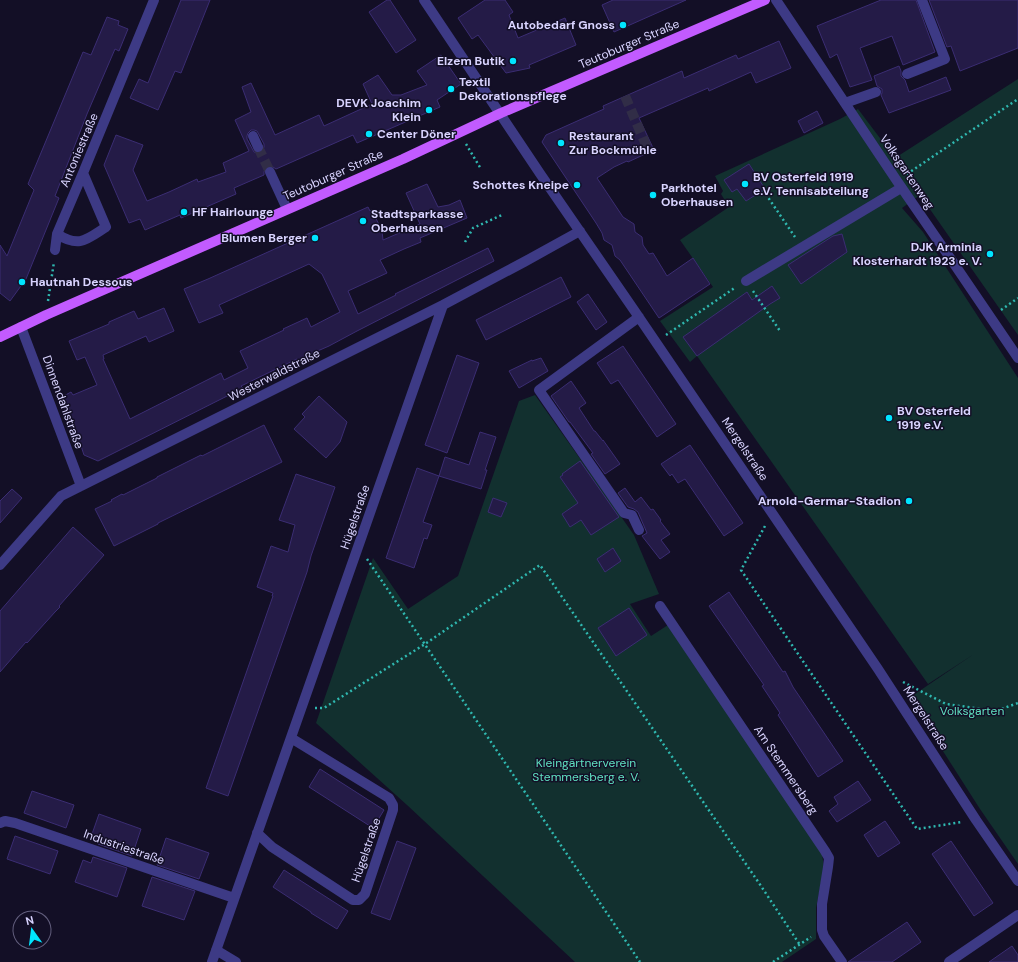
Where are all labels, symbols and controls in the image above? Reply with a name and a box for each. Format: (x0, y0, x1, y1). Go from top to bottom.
street label: Teutoburger Straße (576, 16, 682, 72)
place label: Autobedarf Gnoss (508, 17, 615, 33)
marker: Autobedarf Gnoss (618, 20, 628, 30)
place label: Elzem Butik (437, 53, 505, 69)
marker: Elzem Butik (508, 56, 518, 66)
place label: Textil Dekorationspflege (459, 74, 567, 104)
marker: Textil Dekorationspflege (446, 84, 456, 94)
place label: DEVK Joachim Klein (336, 95, 421, 125)
marker: DEVK Joachim Klein (424, 105, 434, 115)
street label: Antoniestraße (56, 110, 102, 190)
place label: Center Döner (377, 126, 456, 142)
place label: Restaurant Zur Bockmühle (569, 128, 657, 158)
marker: Center Döner (364, 129, 374, 139)
street label: Volksgartenweg (876, 131, 938, 213)
marker: Restaurant Zur Bockmühle (556, 138, 566, 148)
street label: Teutoburger Straße (281, 146, 386, 204)
place label: BV Osterfeld 1919 e.V. Tennisabteilung (753, 169, 869, 199)
place label: Schottes Kneipe (472, 177, 569, 193)
marker: BV Osterfeld 1919 e.V. Tennisabteilung (740, 179, 750, 189)
marker: Schottes Kneipe (572, 180, 582, 190)
place label: Parkhotel Oberhausen (661, 180, 733, 210)
marker: Parkhotel Oberhausen (648, 190, 658, 200)
place label: HF Hairlounge (192, 204, 273, 220)
place label: Stadtsparkasse Oberhausen (371, 206, 463, 236)
marker: HF Hairlounge (179, 207, 189, 217)
marker: Stadtsparkasse Oberhausen (358, 216, 368, 226)
place label: Blumen Berger (221, 230, 307, 246)
marker: Blumen Berger (310, 233, 320, 243)
place label: DJK Arminia Klosterhardt 1923 e. V. (853, 239, 982, 269)
marker: DJK Arminia Klosterhardt 1923 e. V. (985, 249, 995, 259)
place label: Hautnah Dessous (30, 274, 132, 290)
marker: Hautnah Dessous (17, 277, 27, 287)
street label: Westerwaldstraße (225, 345, 323, 405)
street label: Dinnendahlstraße (39, 353, 87, 451)
place label: BV Osterfeld 1919 e.V. (897, 403, 971, 433)
marker: BV Osterfeld 1919 e.V. (884, 413, 894, 423)
street label: Mergelstraße (718, 414, 772, 484)
street label: Hügelstraße (337, 483, 374, 551)
place label: Arnold-Germar-Stadion (758, 493, 901, 509)
marker: Arnold-Germar-Stadion (904, 496, 914, 506)
street label: Mergelstraße (899, 683, 953, 753)
park label: Volksgarten (940, 703, 1004, 719)
street label: Am Stemmersberg (750, 722, 822, 818)
park label: Kleingärtnerverein Stemmersberg e. V. (532, 755, 640, 785)
street label: Hügelstraße (348, 816, 385, 884)
street label: Industriestraße (81, 826, 167, 868)
north arrow (12, 910, 52, 950)
text: N (24, 913, 35, 928)

